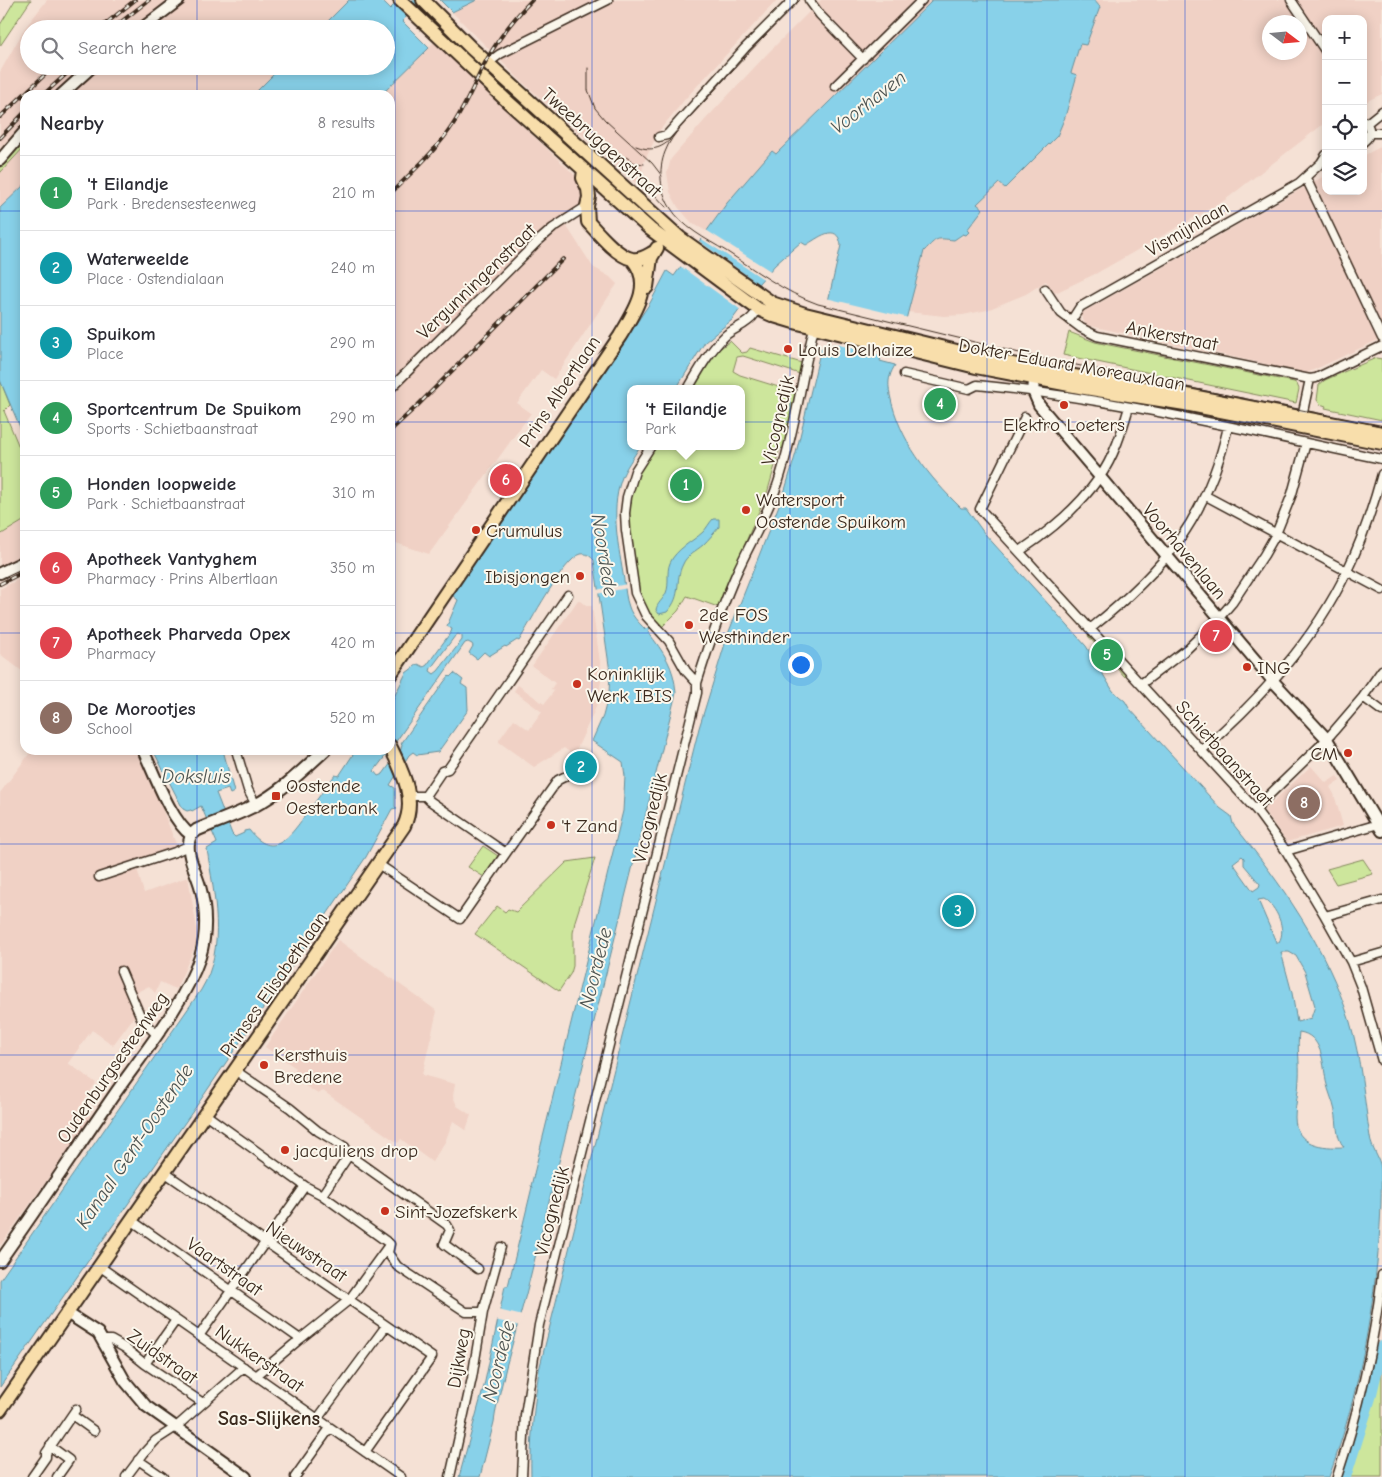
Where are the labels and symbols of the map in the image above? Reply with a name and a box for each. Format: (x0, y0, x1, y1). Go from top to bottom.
north arrow (1262, 15, 1307, 60)
water label: Voorhaven (826, 66, 911, 139)
street label: Tweebruggenstraat (537, 83, 666, 203)
street label: Vismijnlaan (1142, 196, 1233, 261)
street label: Vergunningenstraat (413, 219, 541, 344)
street label: Ankerstraat (1124, 316, 1220, 356)
street label: Prins Albertlaan (515, 332, 605, 451)
street label: Dokter Eduard Moreauxlaan (957, 334, 1187, 396)
place label: Louis Delhaize (798, 339, 913, 361)
marker: Louis Delhaize (782, 343, 794, 355)
street label: Vicognedijk (757, 372, 799, 467)
pin: 4 (924, 385, 956, 423)
marker: Elektro Loeters (1058, 399, 1070, 411)
place label: Elektro Loeters (1003, 414, 1125, 436)
pin: 6 (490, 461, 522, 499)
pin: 1 (670, 466, 702, 504)
place label: Watersport Oostende Spuikom (756, 489, 906, 533)
street label: Voorhavenlaan (1138, 499, 1231, 604)
marker: Watersport Oostende Spuikom (740, 504, 752, 516)
water label: Noordede (587, 512, 622, 598)
place label: Crumulus (486, 520, 562, 542)
marker: Crumulus (470, 524, 482, 536)
place label: Ibisjongen (485, 566, 570, 588)
marker: Ibisjongen (574, 570, 586, 582)
place label: 2de FOS Westhinder (699, 604, 790, 648)
pin: 7 (1200, 617, 1232, 655)
marker: 2de FOS Westhinder (683, 619, 695, 631)
pin: 5 (1091, 636, 1123, 674)
your location (788, 652, 814, 678)
place label: ING (1257, 657, 1291, 679)
marker: ING (1241, 661, 1253, 673)
place label: Koninklijk Werk IBIS (587, 663, 672, 707)
marker: Koninklijk Werk IBIS (571, 678, 583, 690)
street label: Schietbaanstraat (1171, 696, 1278, 812)
place label: CM (1310, 743, 1338, 765)
marker: CM (1342, 747, 1354, 759)
pin: 2 (565, 748, 597, 786)
water label: Doksluis (162, 765, 231, 788)
street label: Vicognedijk (628, 770, 672, 865)
place label: Oostende Oesterbank (286, 775, 378, 819)
pin: 8 (1288, 784, 1320, 822)
marker: Oostende Oesterbank (270, 790, 282, 802)
place label: 't Zand (561, 815, 618, 837)
marker: 't Zand (545, 819, 557, 831)
pin: 3 (942, 892, 974, 930)
street label: Prinses Elisabethlaan (216, 908, 332, 1061)
water label: Noordede (574, 925, 617, 1011)
street label: Oudenburgsesteenweg (52, 988, 173, 1147)
place label: Kersthuis Bredene (274, 1044, 347, 1088)
marker: Kersthuis Bredene (258, 1059, 270, 1071)
water label: Kanaal Gent-Oostende (71, 1060, 198, 1233)
place label: jacquliens drop (293, 1140, 418, 1162)
marker: jacquliens drop (279, 1144, 291, 1156)
street label: Vicognedijk (530, 1163, 574, 1258)
place label: Sint-Jozefskerk (395, 1201, 518, 1223)
marker: Sint-Jozefskerk (379, 1205, 391, 1217)
street label: Nieuwstraat (262, 1217, 352, 1287)
street label: Vaartstraat (182, 1233, 267, 1301)
water label: Noordede (477, 1318, 520, 1404)
street label: Nukkerstraat (211, 1320, 308, 1398)
street label: Zuidstraat (123, 1325, 202, 1389)
street label: Dijkweg (443, 1326, 475, 1390)
district label: Sas-Slijkens (218, 1407, 320, 1430)

